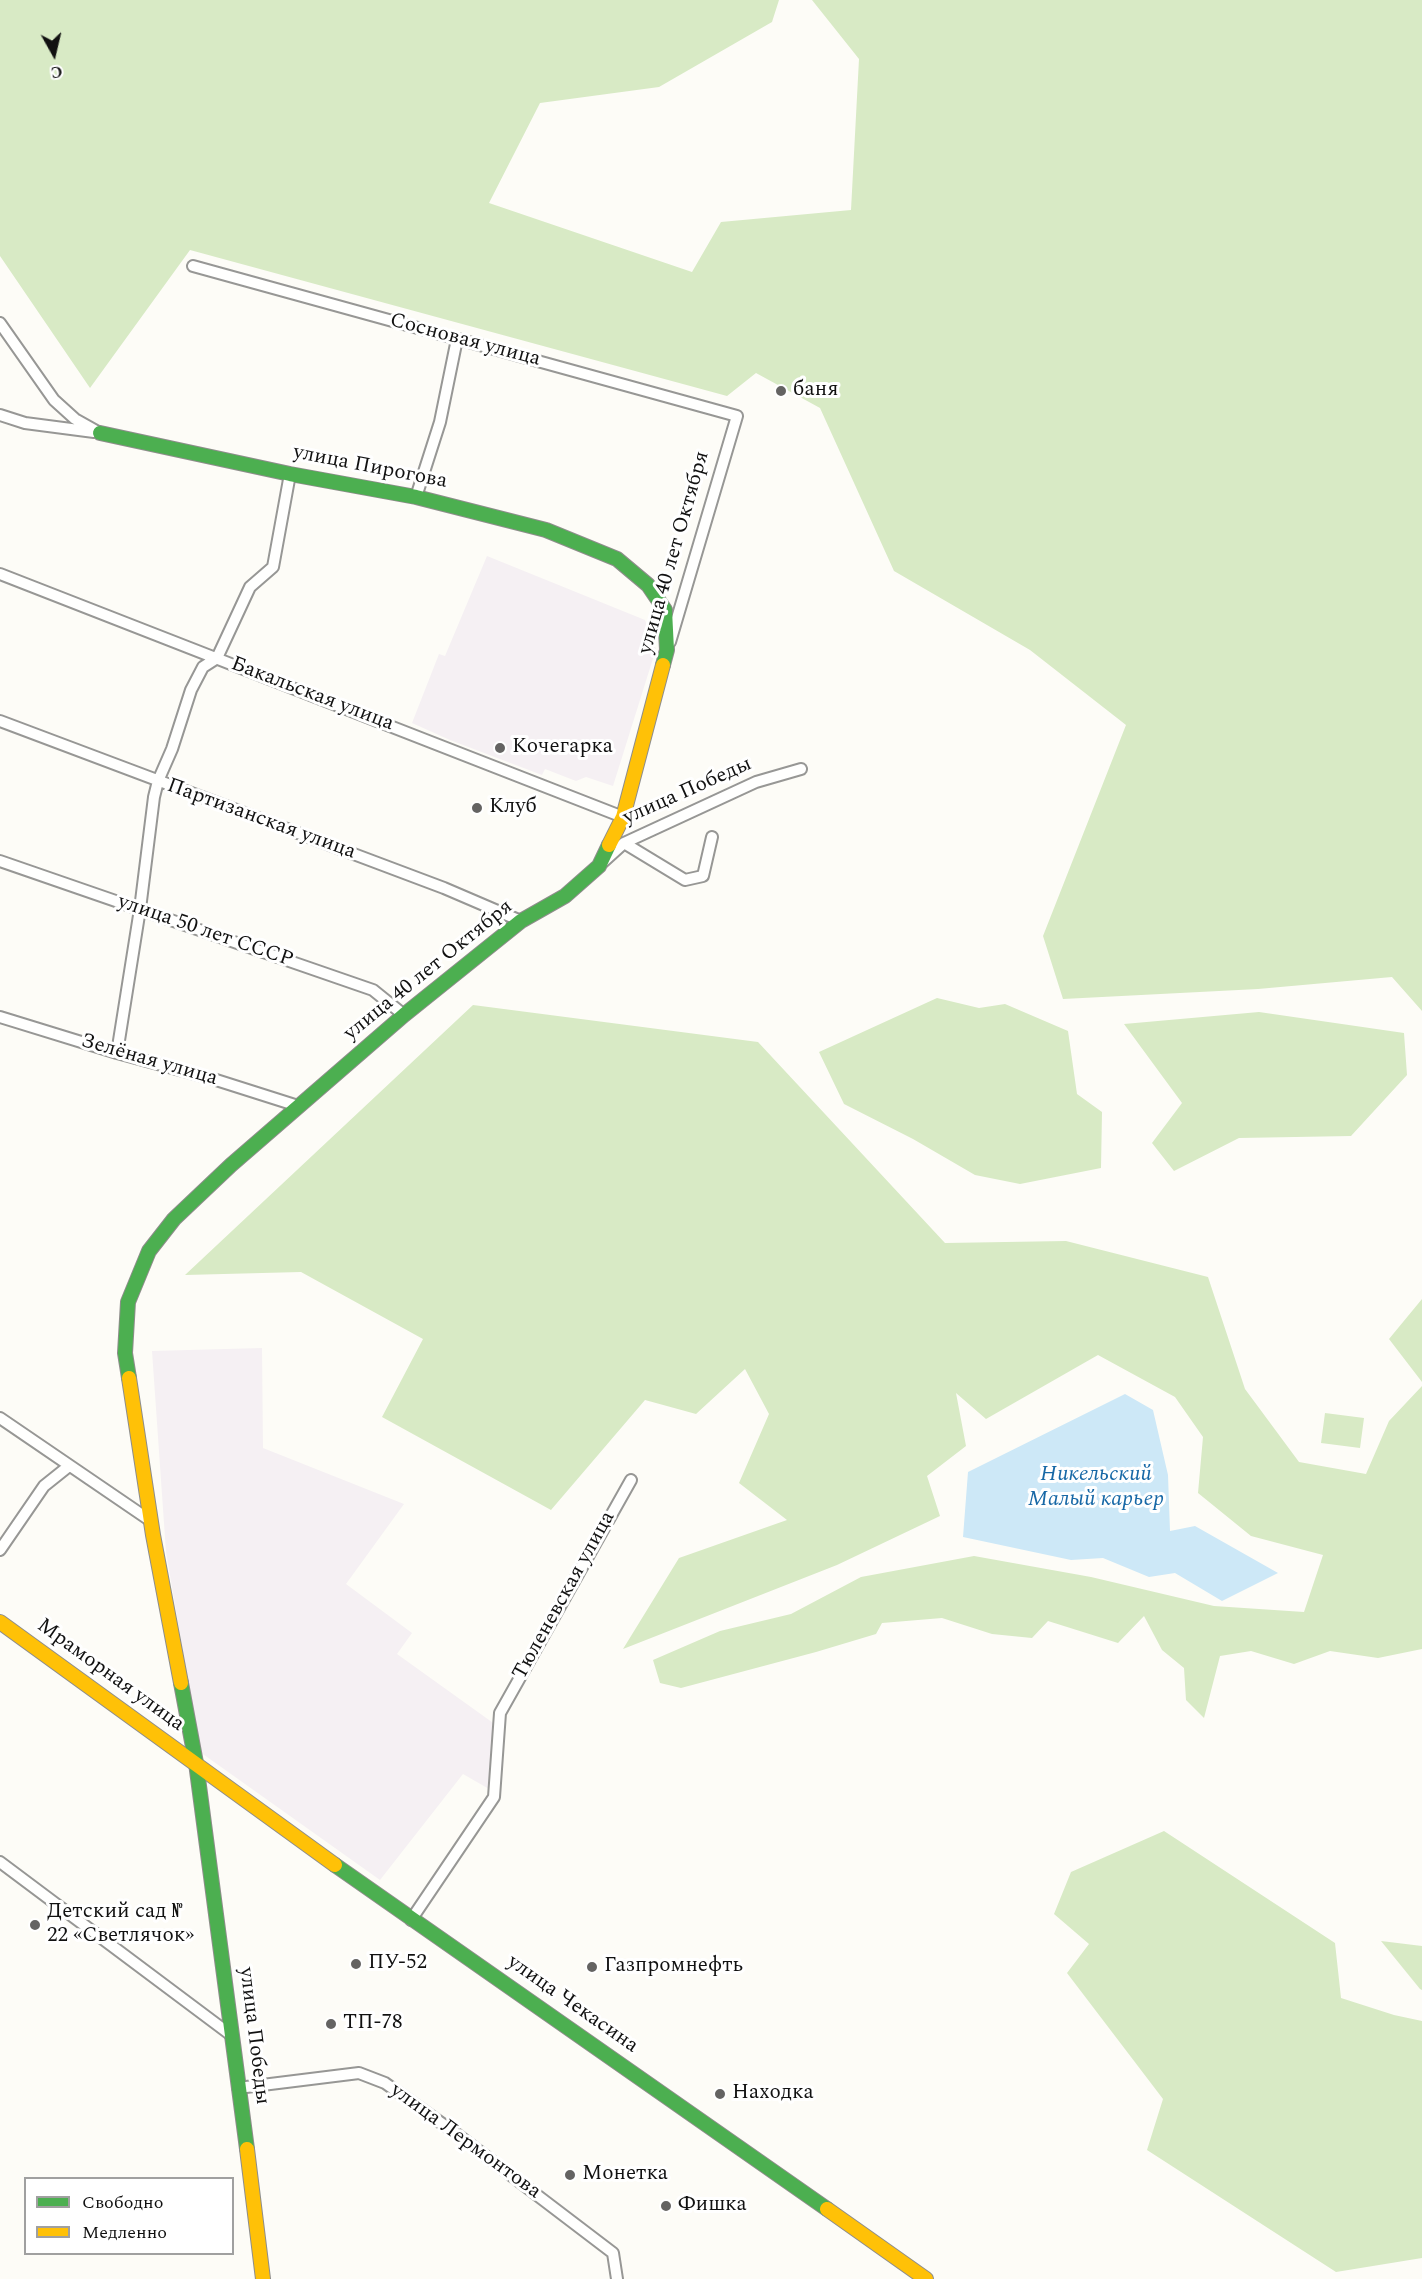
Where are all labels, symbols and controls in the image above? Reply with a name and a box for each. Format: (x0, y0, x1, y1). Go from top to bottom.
north arrow (24, 24, 84, 84)
text: С (49, 59, 64, 84)
street label: Сосновая улица (387, 309, 543, 373)
place label: баня (793, 378, 838, 404)
marker: баня (774, 384, 788, 398)
street label: улица Пирогова (291, 441, 449, 495)
street label: улица 40 лет Октября (634, 449, 716, 657)
street label: Бакальская улица (227, 652, 397, 738)
place label: Кочегарка (512, 735, 613, 761)
marker: Кочегарка (493, 741, 507, 755)
street label: улица Победы (620, 752, 756, 832)
street label: Партизанская улица (163, 774, 359, 866)
place label: Клуб (489, 795, 537, 821)
marker: Клуб (470, 801, 484, 815)
street label: улица 50 лет СССР (114, 890, 296, 974)
street label: улица 40 лет Октября (340, 895, 518, 1047)
street label: Зелёная улица (78, 1029, 220, 1093)
water label: Никельский Малый карьер (1028, 1463, 1164, 1514)
street label: Тюленевская улица (508, 1507, 622, 1685)
street label: Мраморная улица (31, 1614, 189, 1738)
place label: Детский сад № 22 «Светлячок» (47, 1900, 194, 1950)
marker: Детский сад № 22 «Светлячок» (28, 1918, 42, 1932)
street label: улица Чекасина (502, 1950, 642, 2060)
place label: ПУ-52 (368, 1951, 427, 1977)
place label: Газпромнефть (604, 1954, 743, 1980)
marker: ПУ-52 (349, 1957, 363, 1971)
marker: Газпромнефть (585, 1960, 599, 1974)
street label: улица Победы (232, 1966, 274, 2106)
place label: ТП-78 (343, 2011, 402, 2037)
marker: ТП-78 (324, 2017, 338, 2031)
street label: улица Лермонтова (384, 2079, 546, 2205)
place label: Находка (732, 2081, 814, 2107)
marker: Находка (713, 2087, 727, 2101)
place label: Монетка (582, 2162, 668, 2188)
marker: Монетка (563, 2168, 577, 2182)
legend (24, 2177, 234, 2255)
text: Свободно (82, 2189, 163, 2216)
place label: Фишка (678, 2193, 747, 2219)
marker: Фишка (659, 2199, 673, 2213)
text: Медленно (82, 2219, 167, 2246)

